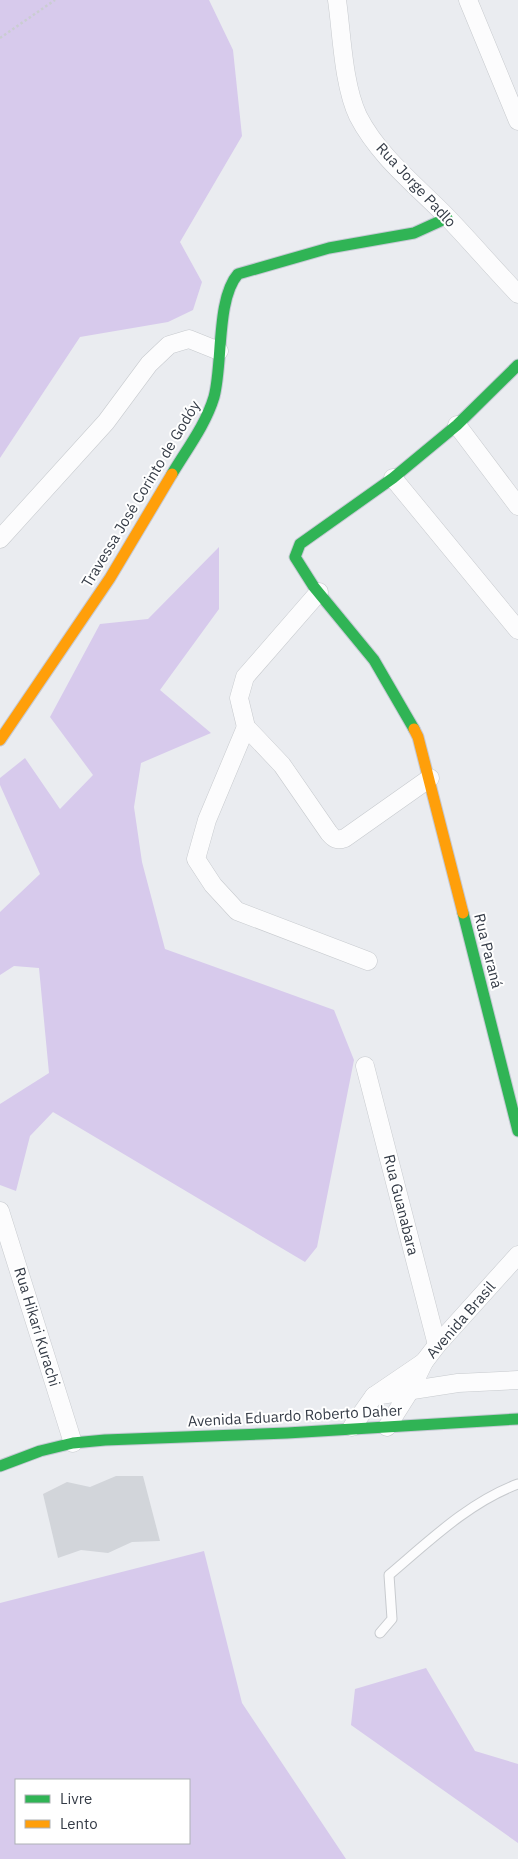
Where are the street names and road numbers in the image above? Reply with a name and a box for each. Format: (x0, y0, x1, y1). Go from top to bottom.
street label: Rua Jorge Padlo (372, 138, 460, 231)
street label: Travessa José Corinto de Godóy (77, 397, 204, 591)
street label: Rua Paraná (470, 911, 507, 990)
street label: Rua Guanabara (380, 1152, 423, 1257)
street label: Rua Hikari Kurachi (10, 1265, 65, 1389)
street label: Avenida Brasil (422, 1277, 499, 1362)
street label: Avenida Eduardo Roberto Daher (187, 1400, 403, 1431)

